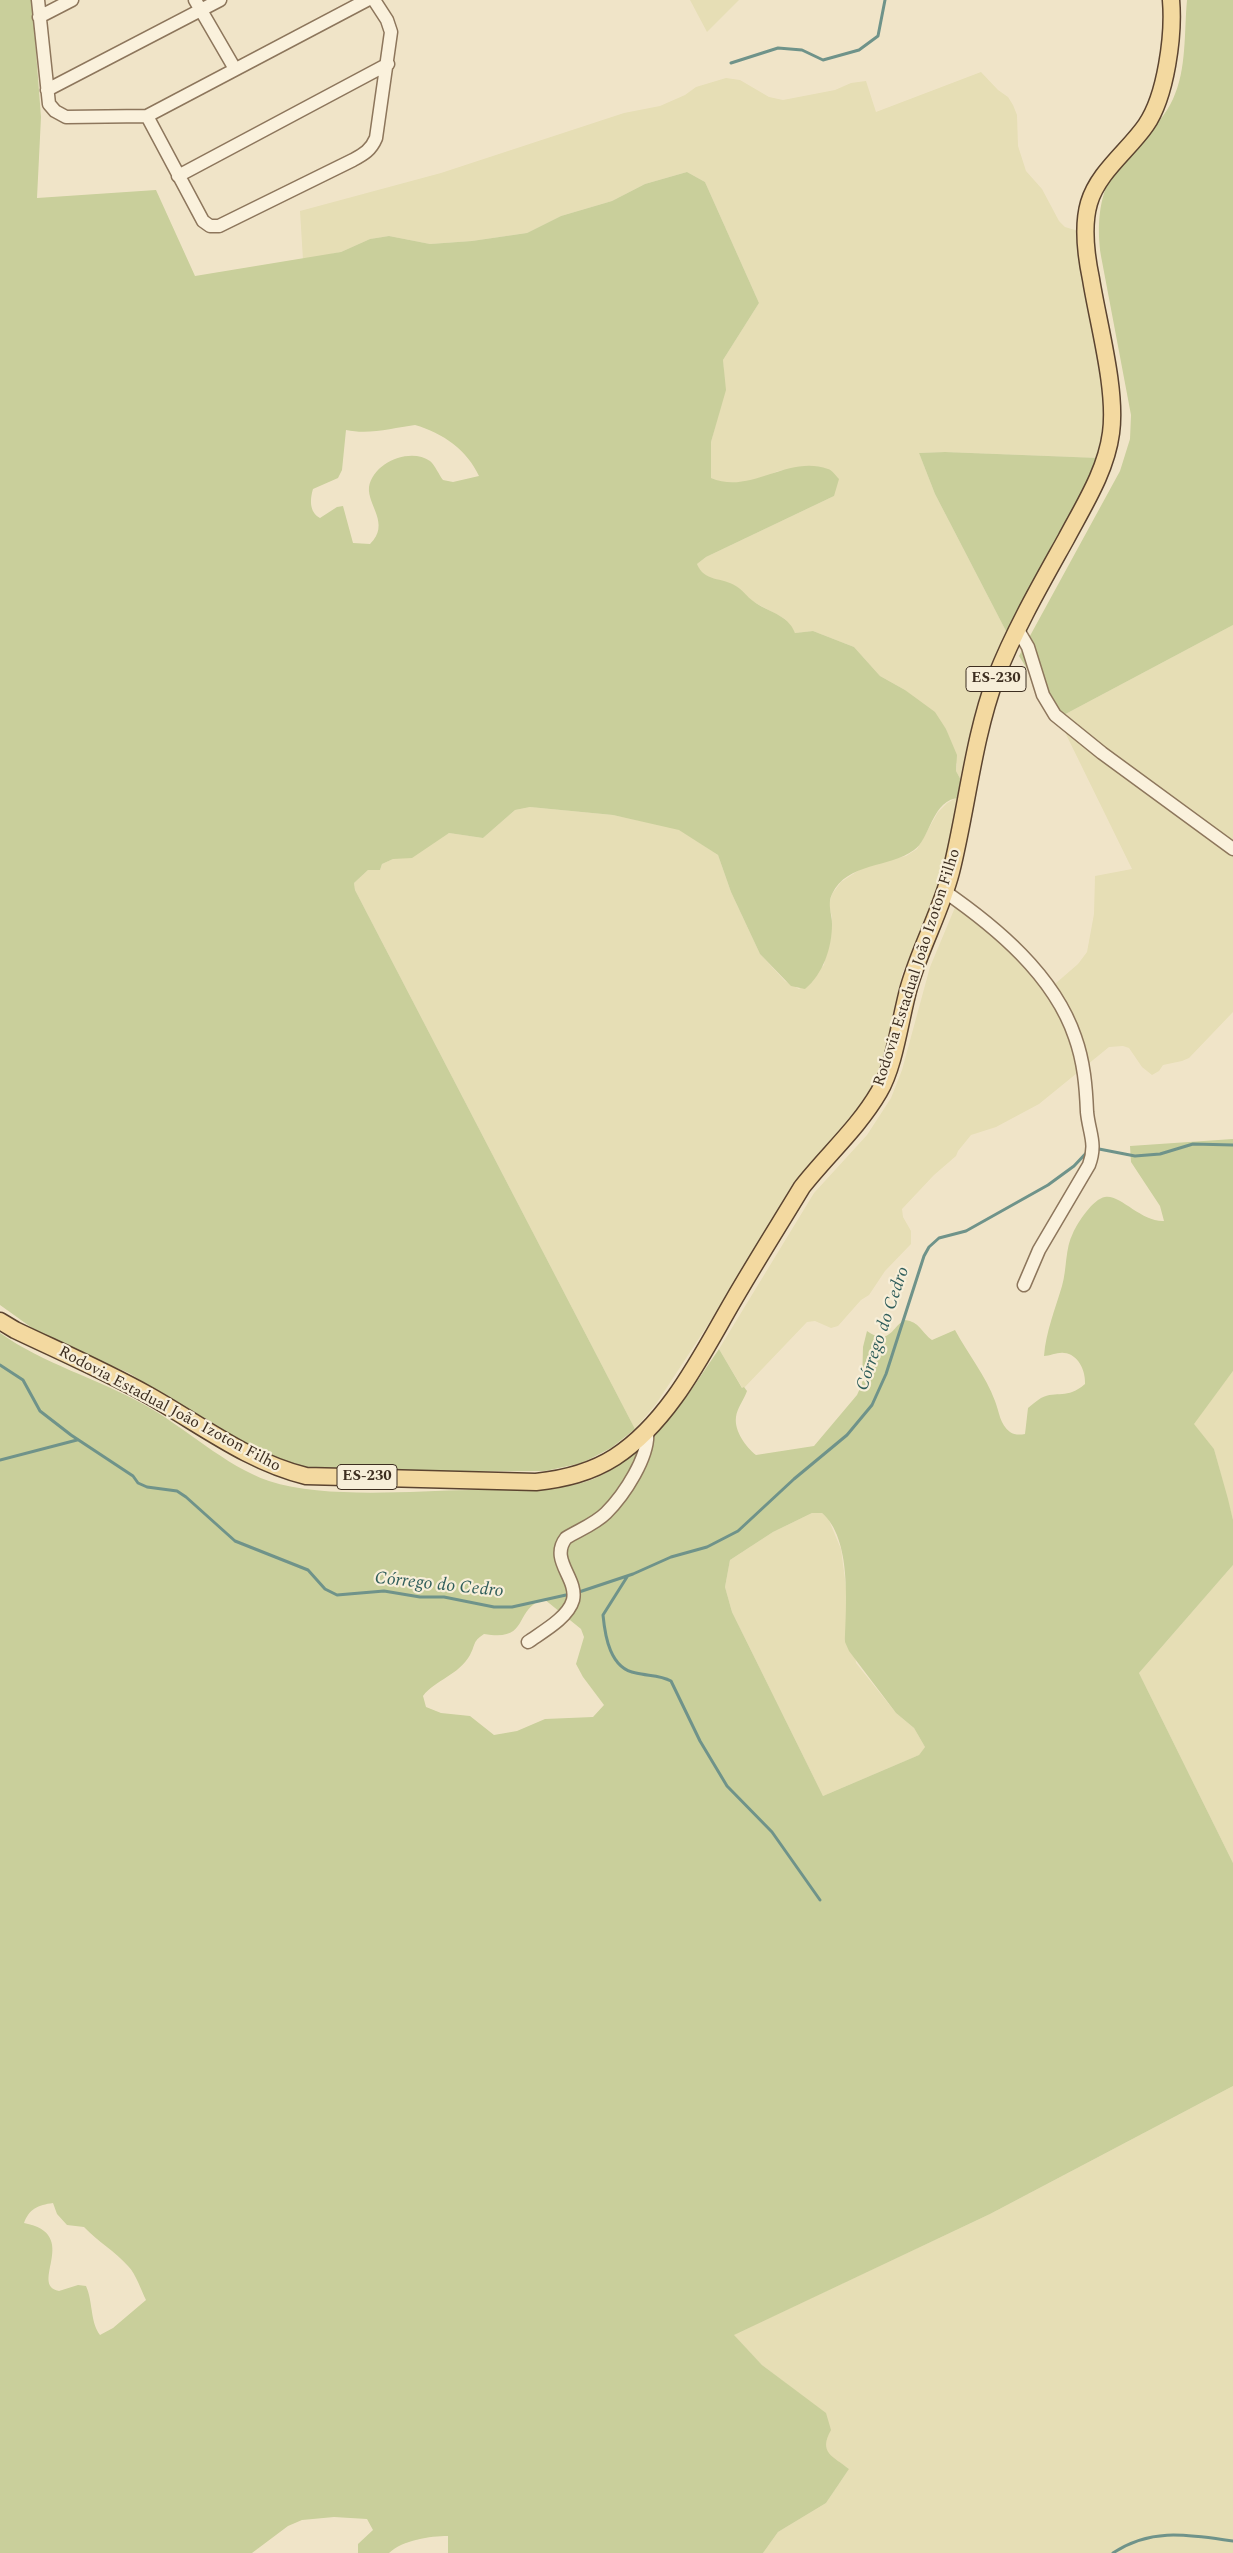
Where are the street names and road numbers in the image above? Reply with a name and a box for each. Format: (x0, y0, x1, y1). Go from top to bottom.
road number: ES-230 (966, 666, 1026, 692)
street label: Rodovia Estadual João Izoton Filho (870, 847, 966, 1089)
street label: Rodovia Estadual João Izoton Filho (55, 1343, 283, 1477)
road number: ES-230 (337, 1464, 397, 1490)

